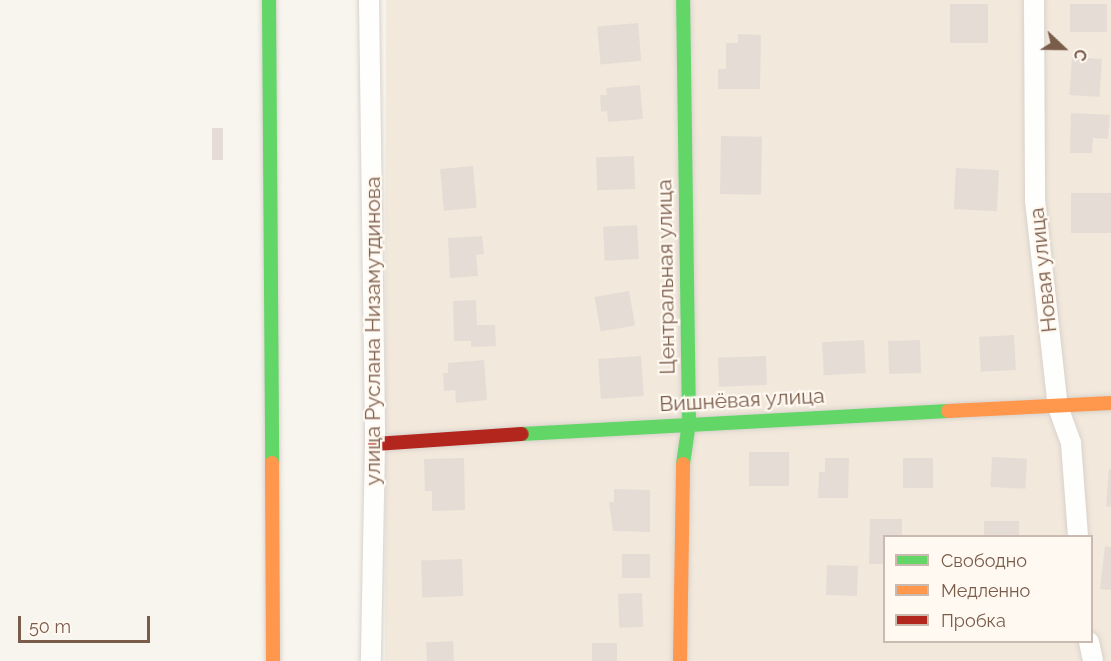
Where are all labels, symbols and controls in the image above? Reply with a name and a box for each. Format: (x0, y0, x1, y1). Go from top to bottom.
north arrow (1033, 18, 1093, 78)
text: С (1069, 46, 1091, 64)
street label: улица Руслана Низамутдинова (360, 177, 386, 485)
street label: Центральная улица (652, 179, 680, 375)
street label: Новая улица (1024, 206, 1062, 334)
street label: Вишнёвая улица (658, 383, 826, 417)
legend (883, 535, 1093, 643)
text: Свободно (941, 550, 1027, 571)
text: Медленно (941, 580, 1030, 601)
scale bar (21, 604, 153, 642)
text: Пробка (941, 610, 1006, 631)
text: 50 m (29, 616, 71, 637)

